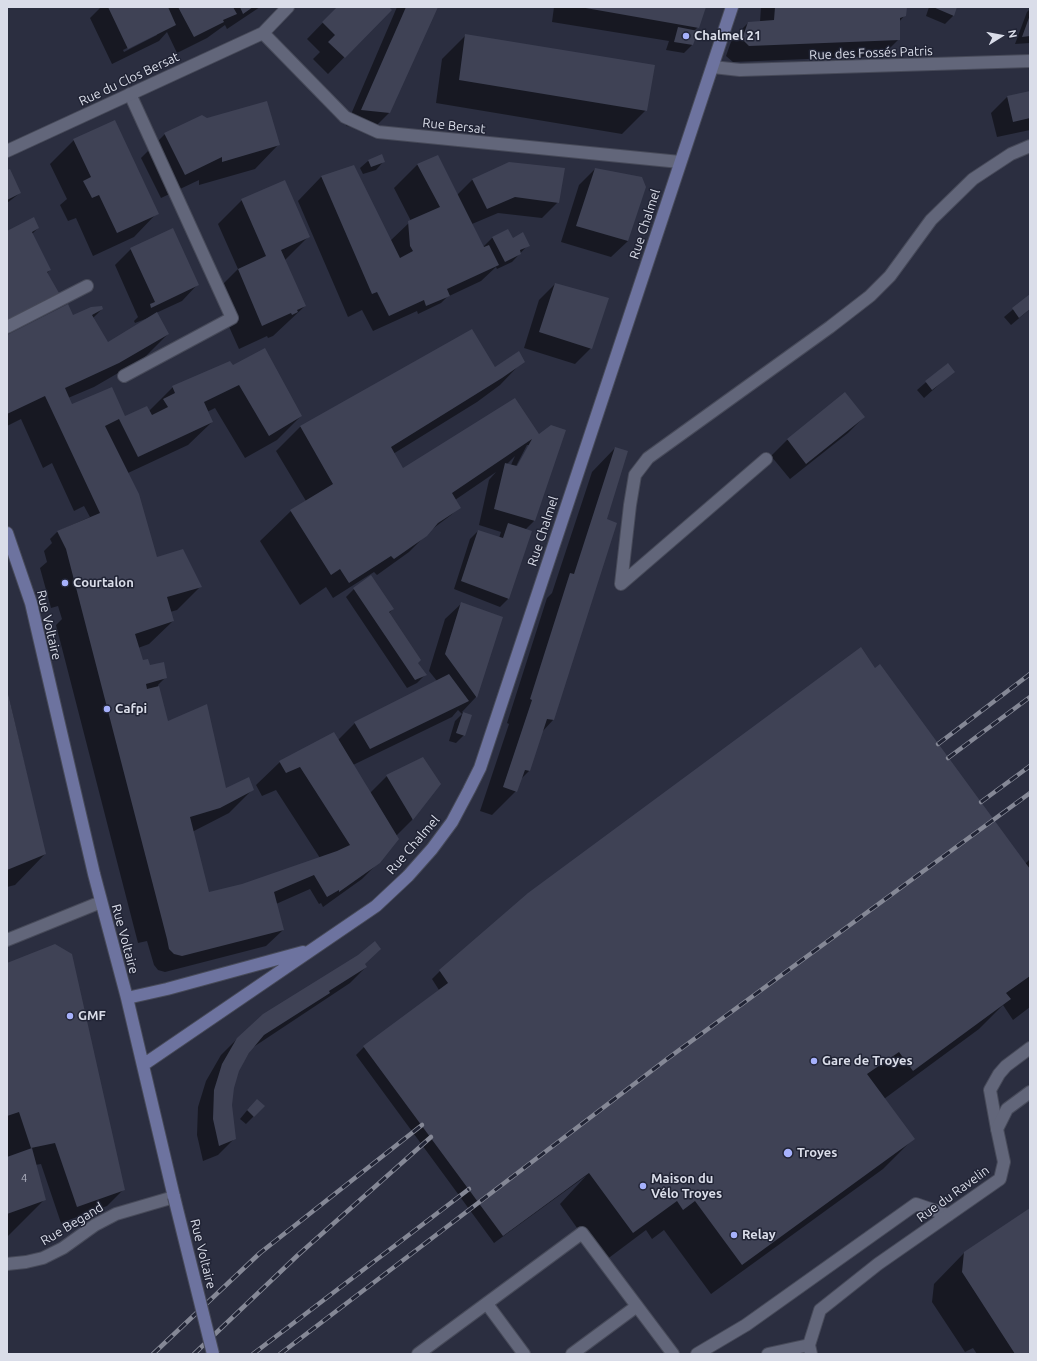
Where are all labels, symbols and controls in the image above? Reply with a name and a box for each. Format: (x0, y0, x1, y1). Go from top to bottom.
north arrow (981, 16, 1021, 56)
place label: Chalmel 21 (694, 28, 761, 44)
text: N (1006, 29, 1019, 39)
marker: Chalmel 21 (681, 31, 691, 41)
street label: Rue des Fossés Patris (809, 43, 933, 63)
street label: Rue du Clos Bersat (76, 49, 182, 109)
street label: Rue Bersat (422, 115, 486, 137)
street label: Rue Chalmel (626, 187, 664, 261)
street label: Rue Chalmel (524, 494, 562, 568)
place label: Courtalon (73, 575, 134, 591)
marker: Courtalon (60, 578, 70, 588)
street label: Rue Voltaire (33, 588, 65, 662)
place label: Cafpi (115, 701, 147, 717)
marker: Cafpi (102, 704, 112, 714)
street label: Rue Chalmel (383, 812, 443, 878)
street label: Rue Voltaire (108, 902, 142, 976)
place label: GMF (78, 1008, 106, 1024)
marker: GMF (65, 1011, 75, 1021)
place label: Gare de Troyes (822, 1053, 913, 1069)
marker: Gare de Troyes (809, 1056, 819, 1066)
place label: Troyes (797, 1145, 837, 1161)
marker: Troyes (782, 1147, 794, 1159)
street label: Rue du Ravelin (914, 1162, 992, 1226)
house number: 4 (21, 1171, 27, 1185)
place label: Maison du Vélo Troyes (651, 1171, 722, 1202)
marker: Maison du Vélo Troyes (638, 1181, 648, 1191)
street label: Rue Begand (38, 1199, 106, 1249)
street label: Rue Voltaire (187, 1217, 219, 1291)
place label: Relay (742, 1227, 776, 1243)
marker: Relay (729, 1230, 739, 1240)

